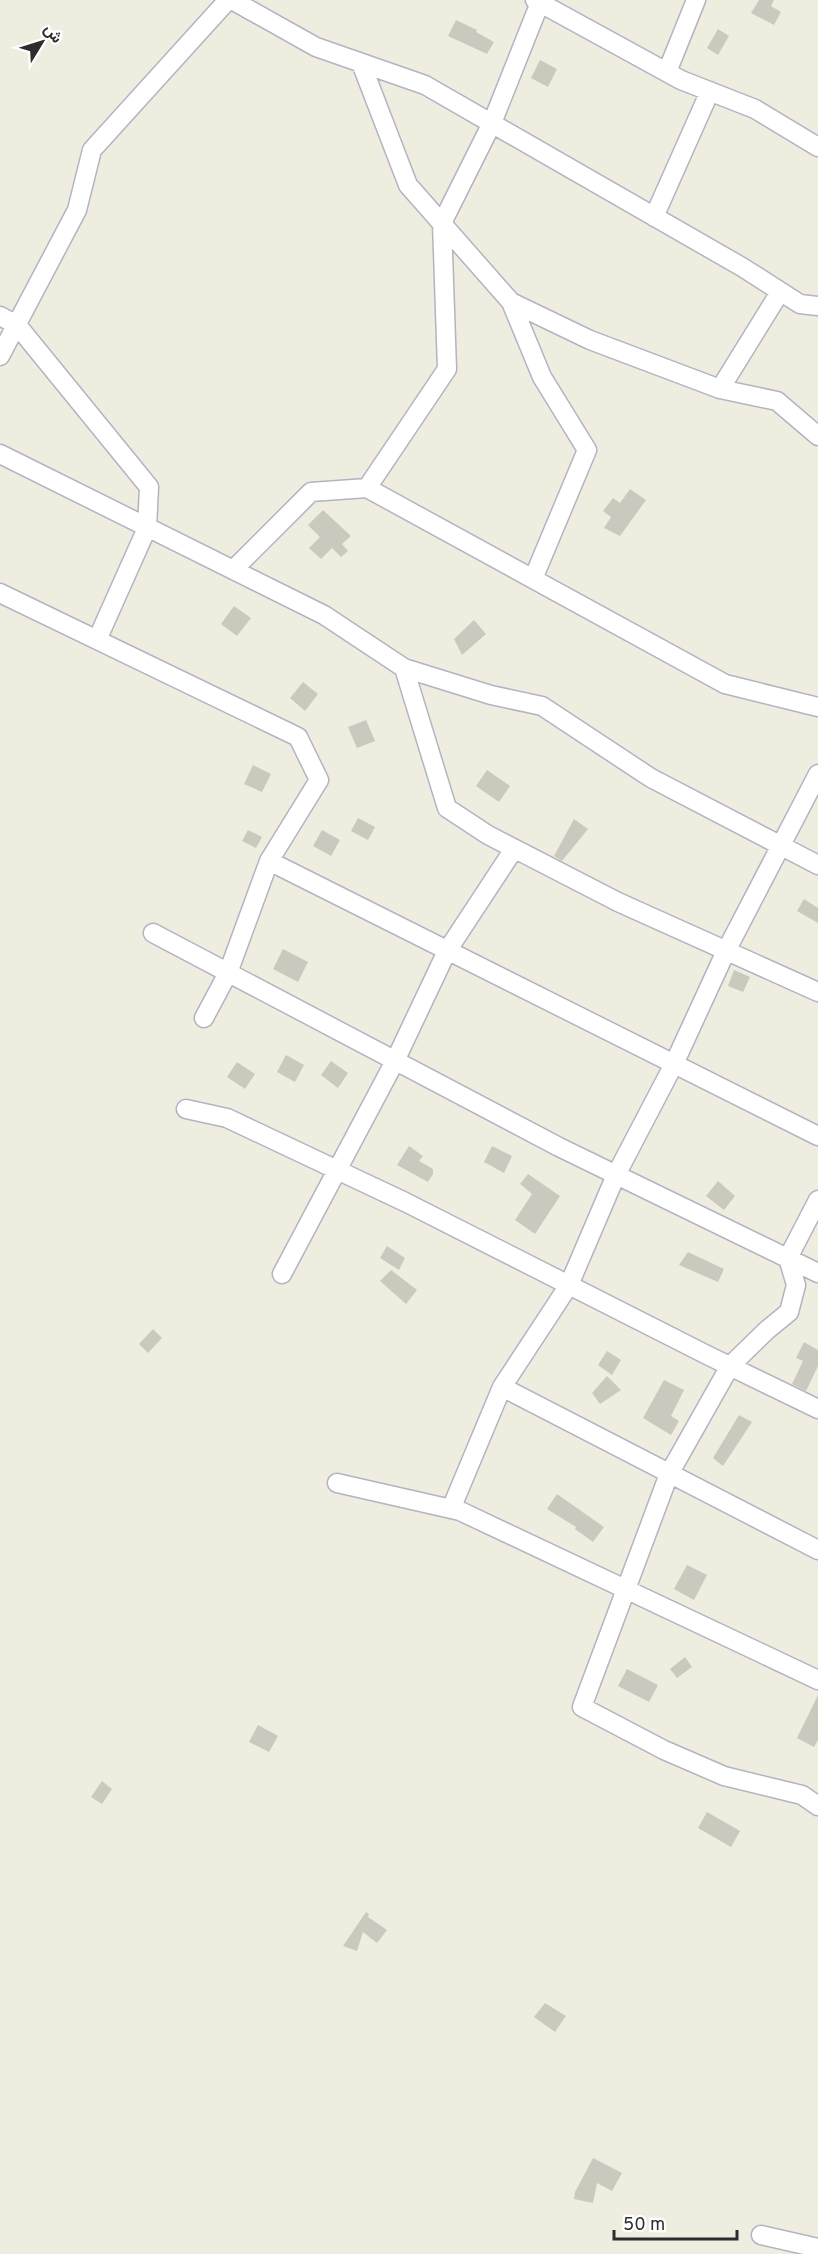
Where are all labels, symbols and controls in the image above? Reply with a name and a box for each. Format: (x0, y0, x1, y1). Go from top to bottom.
north arrow (12, 12, 72, 72)
text: ش (38, 20, 66, 48)
scale bar (614, 2203, 737, 2241)
text: 50 m (623, 2214, 665, 2237)

